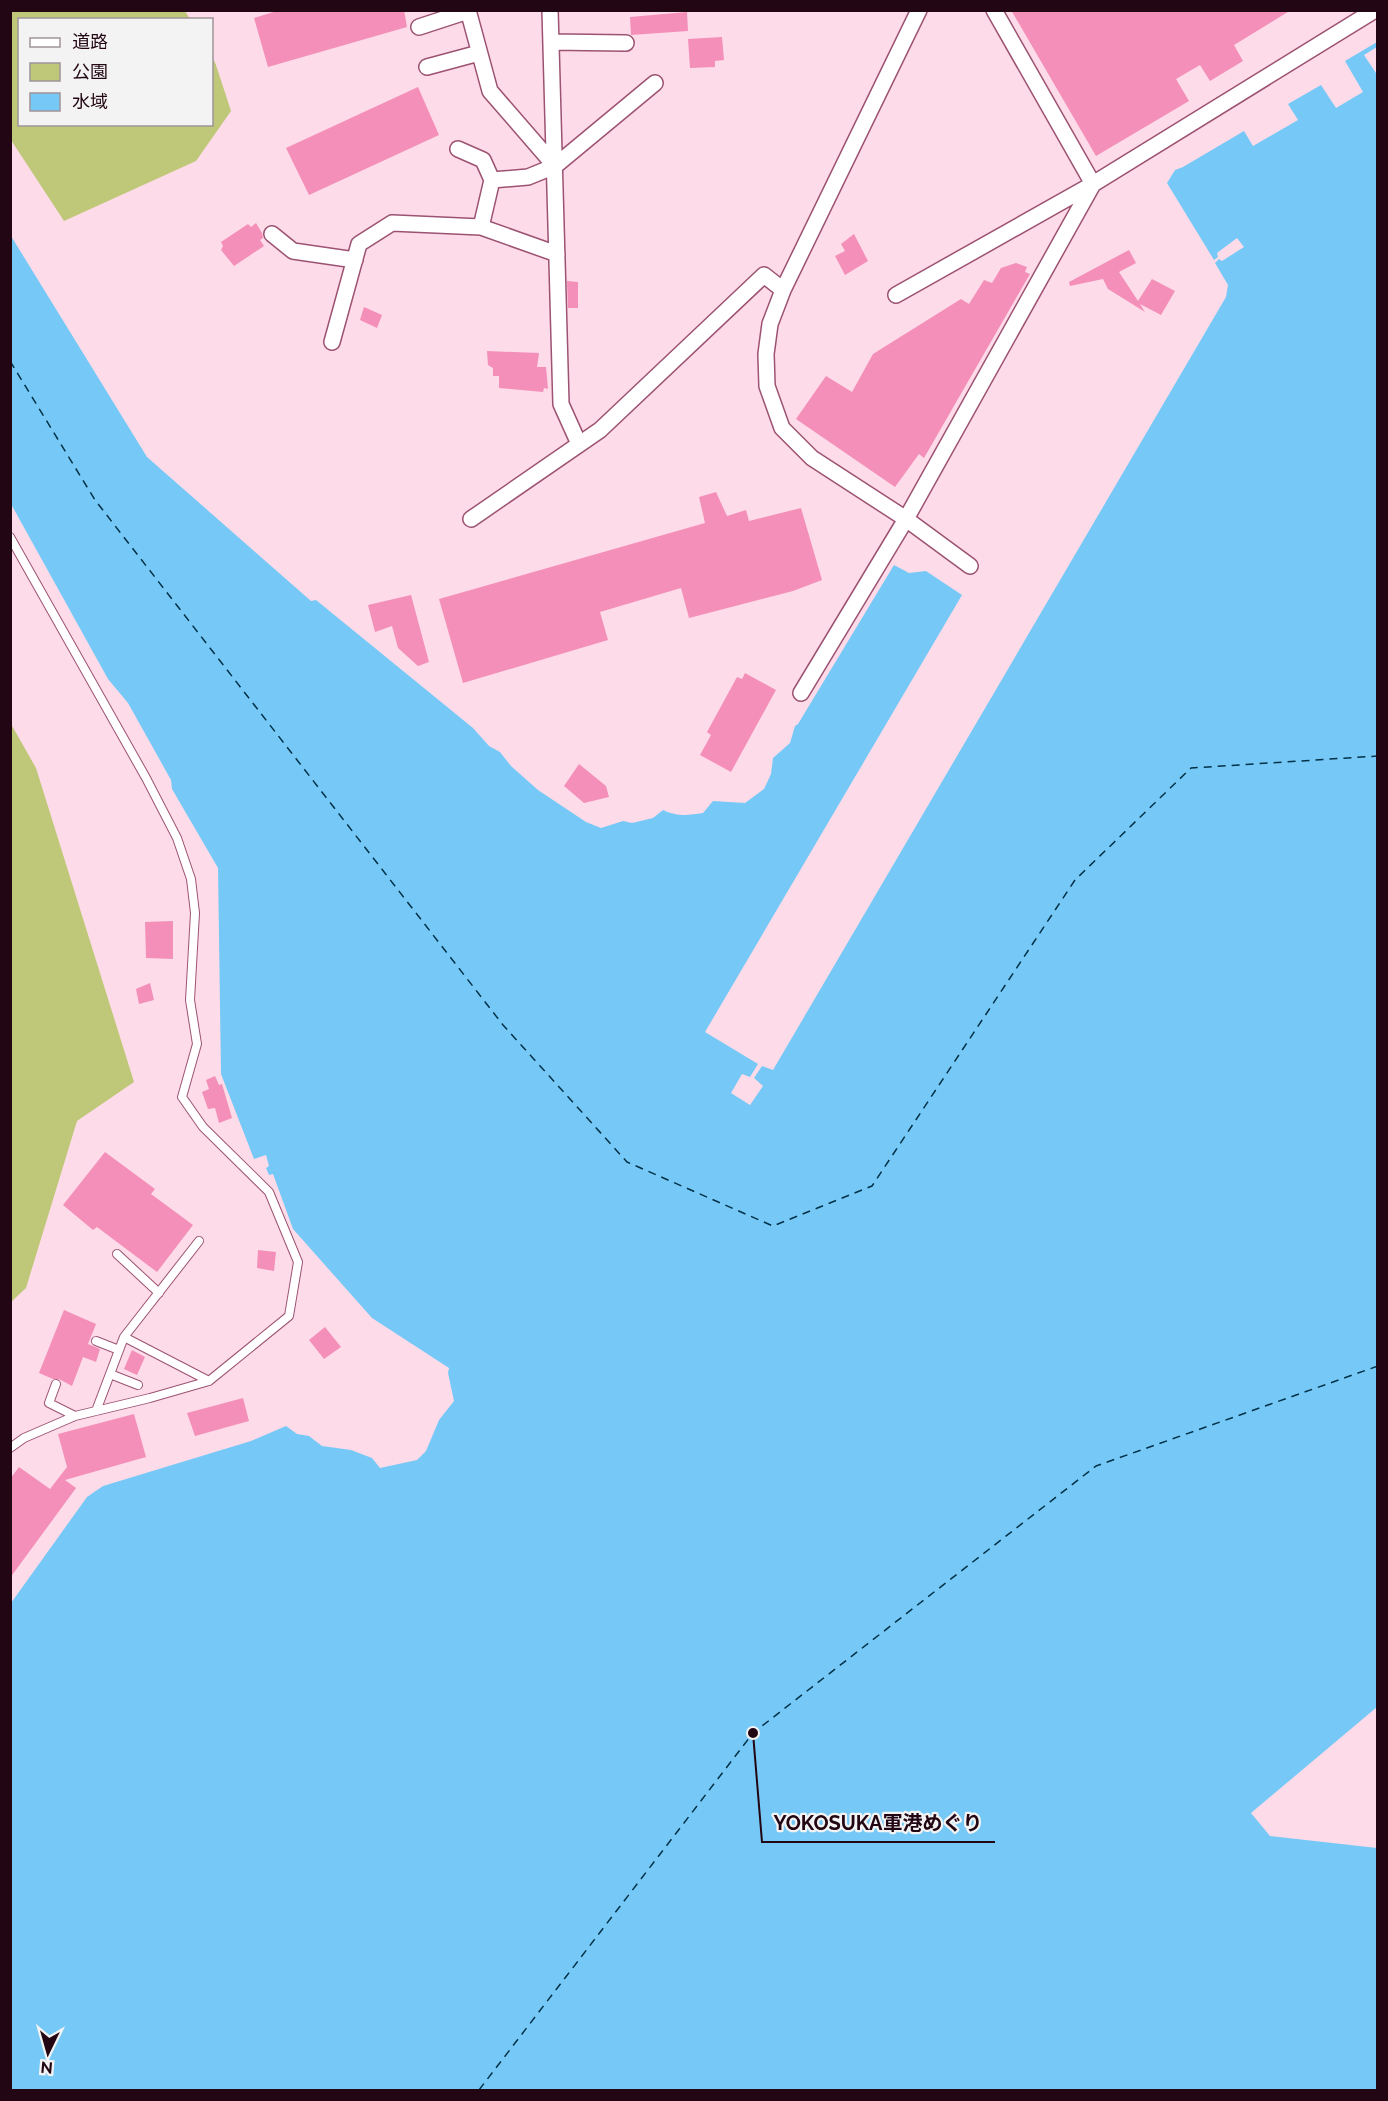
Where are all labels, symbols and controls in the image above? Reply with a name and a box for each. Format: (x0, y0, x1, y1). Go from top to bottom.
legend (18, 18, 213, 126)
text: 道路 (72, 31, 108, 52)
text: 公園 (72, 61, 108, 82)
text: 水域 (72, 91, 108, 112)
callout: YOKOSUKA軍港めぐり (762, 1804, 995, 1842)
text: YOKOSUKA軍港めぐり (773, 1811, 983, 1835)
north arrow (18, 2023, 78, 2083)
text: N (40, 2057, 54, 2077)

